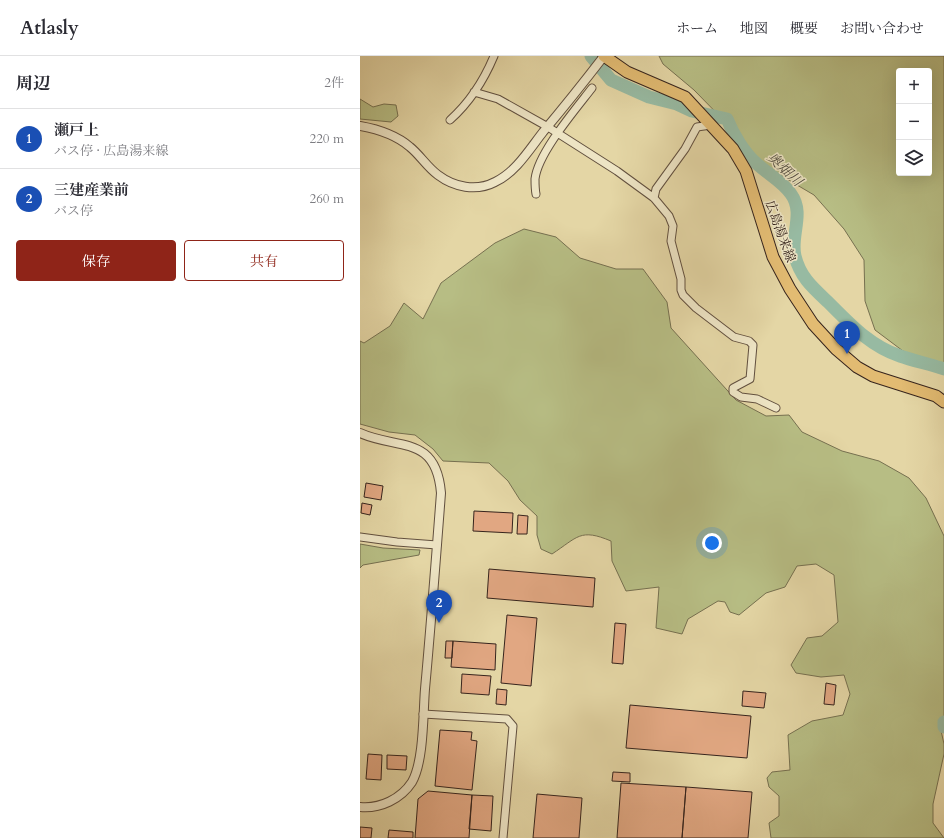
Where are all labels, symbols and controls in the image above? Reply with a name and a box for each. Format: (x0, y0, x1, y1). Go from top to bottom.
text: Atlasly (20, 15, 79, 41)
text: ホーム (676, 19, 718, 38)
text: 地図 (740, 19, 768, 38)
text: 概要 (790, 19, 818, 38)
text: お問い合わせ (840, 19, 924, 38)
map controls (896, 68, 932, 176)
button: + (896, 68, 932, 104)
text: 周辺 (16, 72, 50, 95)
text: 2件 (324, 74, 344, 92)
button: − (896, 104, 932, 140)
text: 瀬戸上 (54, 120, 99, 140)
text: 1 (26, 130, 32, 148)
text: 220 m (310, 130, 344, 148)
button: layers (896, 140, 932, 176)
text: バス停 · 広島湯来線 (54, 142, 168, 160)
water label: 奥畑川 (763, 148, 808, 192)
text: 三建産業前 (54, 180, 129, 200)
text: 2 (26, 190, 32, 208)
text: 260 m (310, 190, 344, 208)
street label: 広島湯来線 (760, 198, 800, 265)
text: バス停 (54, 202, 93, 220)
button: 保存 (16, 240, 176, 281)
button: 共有 (184, 240, 344, 281)
pin: 1 (834, 321, 860, 354)
your location (702, 533, 722, 553)
pin: 2 (426, 590, 452, 623)

